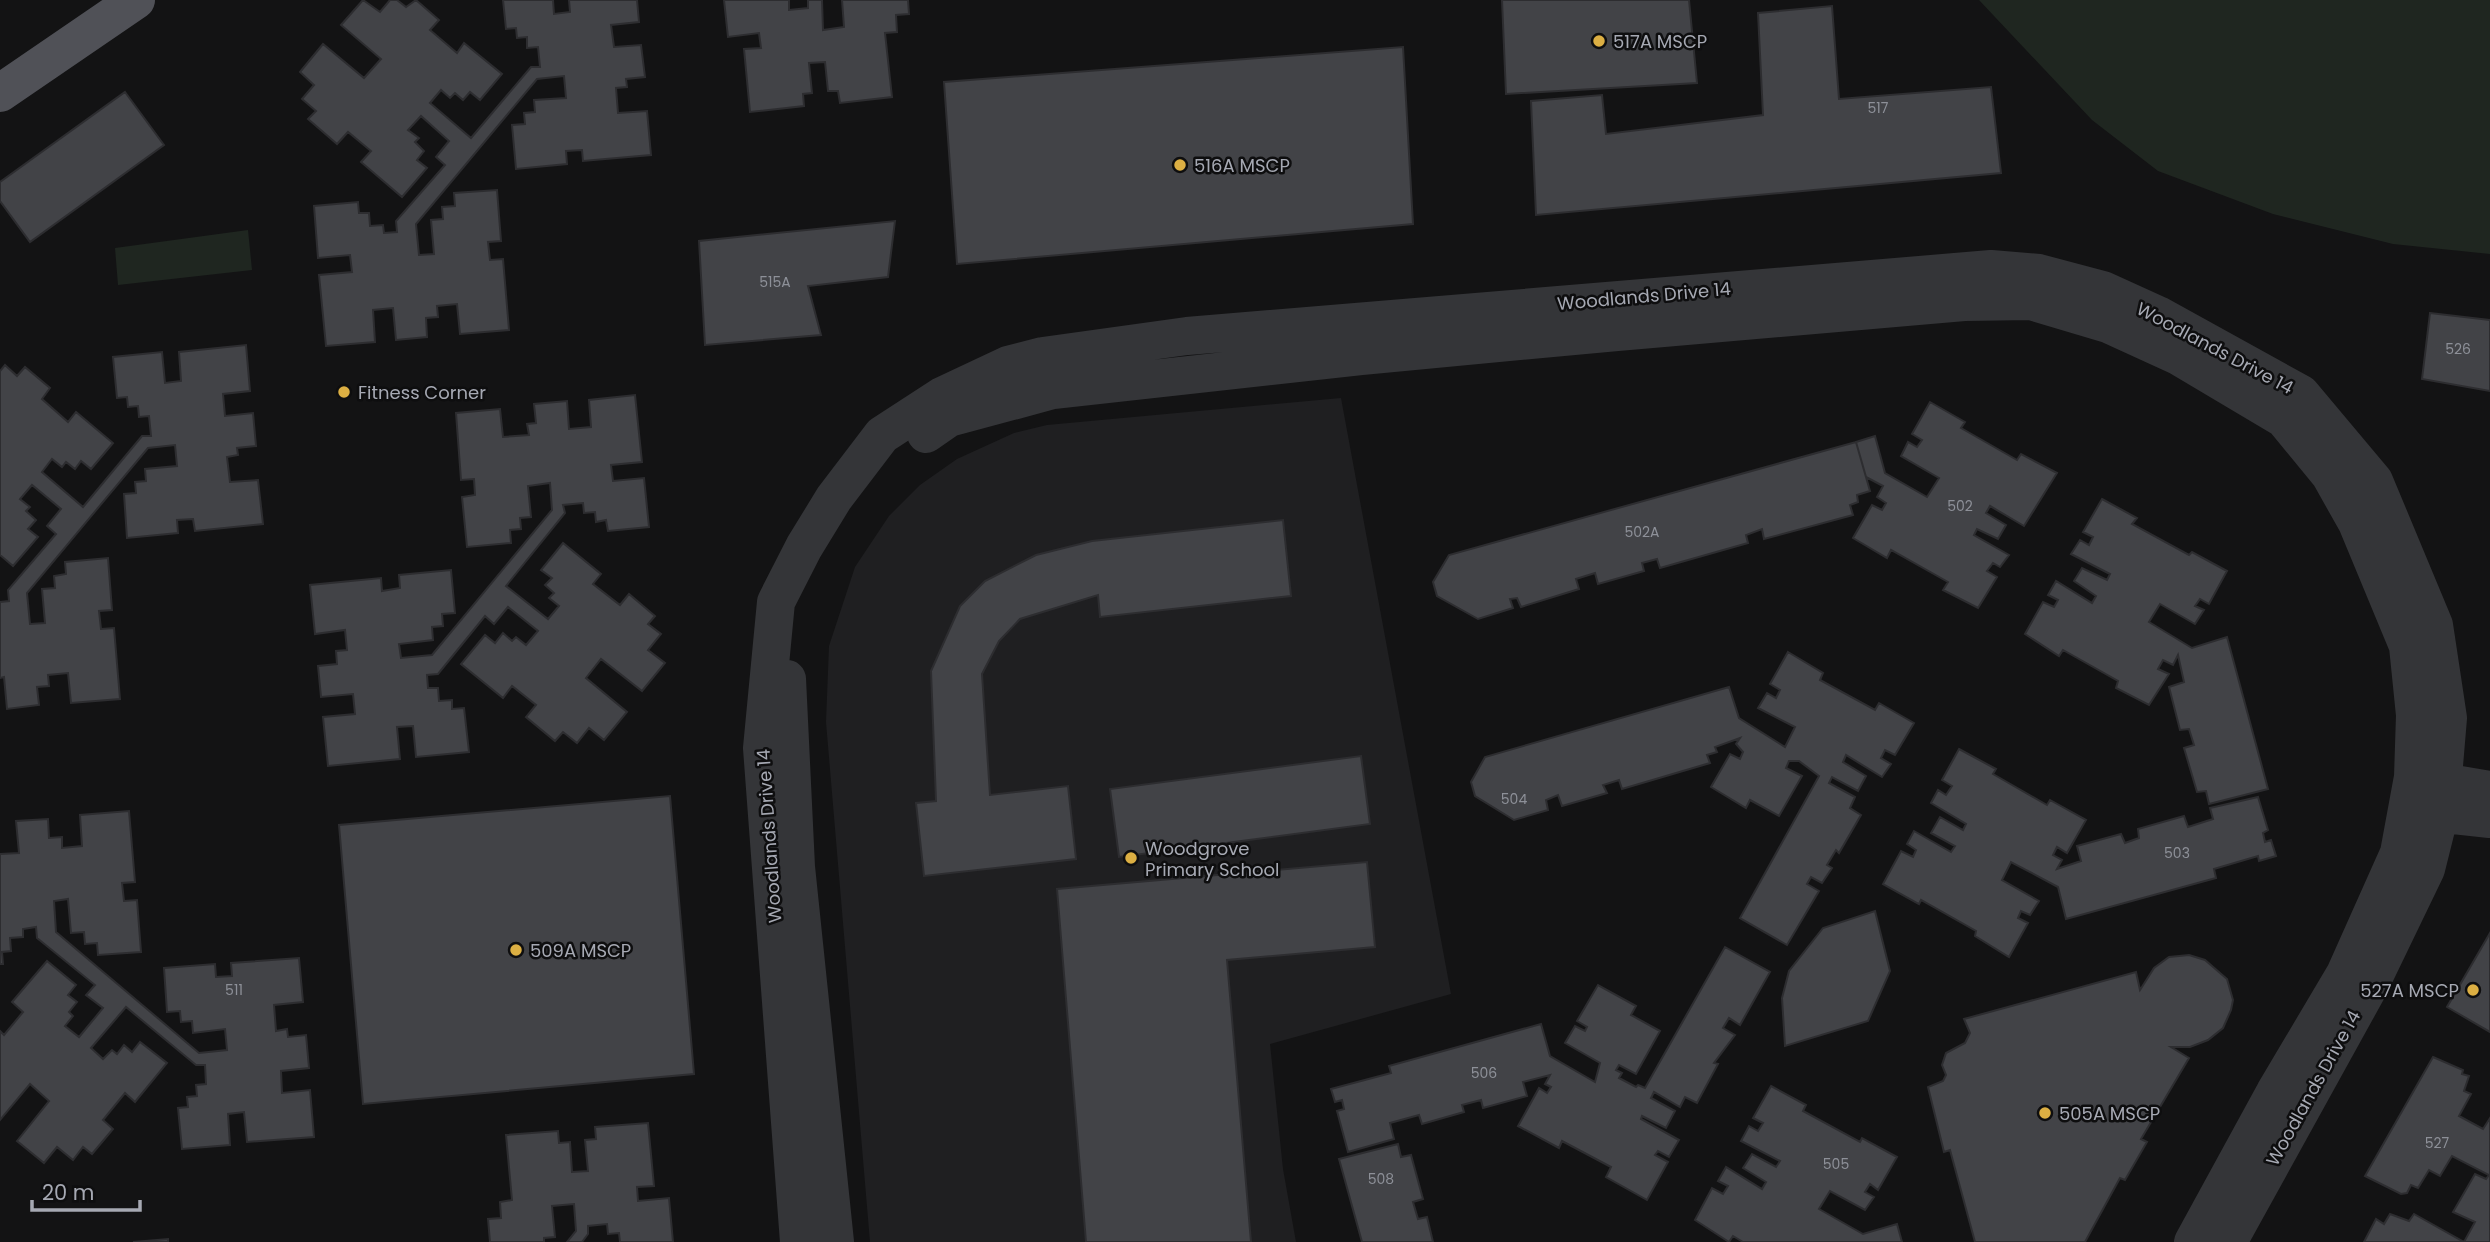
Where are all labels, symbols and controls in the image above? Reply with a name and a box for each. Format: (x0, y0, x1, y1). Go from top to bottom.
place label: 517A MSCP (1613, 29, 1707, 54)
marker: 517A MSCP (1591, 33, 1607, 49)
house number: 517 (1868, 98, 1889, 118)
place label: 516A MSCP (1194, 153, 1290, 178)
marker: 516A MSCP (1172, 157, 1188, 173)
house number: 515A (759, 272, 791, 292)
street label: Woodlands Drive 14 (1556, 276, 1732, 316)
street label: Woodlands Drive 14 (2132, 296, 2298, 400)
house number: 526 (2445, 339, 2471, 359)
place label: Fitness Corner (358, 380, 486, 405)
marker: Fitness Corner (336, 384, 352, 400)
house number: 502 (1947, 496, 1973, 516)
house number: 502A (1624, 522, 1660, 542)
street label: Woodlands Drive 14 (750, 748, 788, 924)
house number: 504 (1501, 789, 1527, 809)
place label: Woodgrove Primary School (1145, 836, 1279, 882)
house number: 503 (2164, 843, 2190, 863)
marker: Woodgrove Primary School (1123, 850, 1139, 866)
place label: 509A MSCP (530, 938, 631, 963)
marker: 509A MSCP (508, 942, 524, 958)
place label: 527A MSCP (2360, 978, 2459, 1003)
house number: 511 (225, 980, 243, 1000)
marker: 527A MSCP (2465, 982, 2481, 998)
street label: Woodlands Drive 14 (2260, 1006, 2366, 1170)
house number: 506 (1471, 1063, 1497, 1083)
place label: 505A MSCP (2059, 1101, 2160, 1126)
marker: 505A MSCP (2037, 1105, 2053, 1121)
house number: 527 (2425, 1133, 2450, 1153)
house number: 505 (1823, 1154, 1849, 1174)
scale bar (32, 1168, 140, 1212)
house number: 508 (1368, 1169, 1394, 1189)
text: 20 m (42, 1178, 95, 1207)

